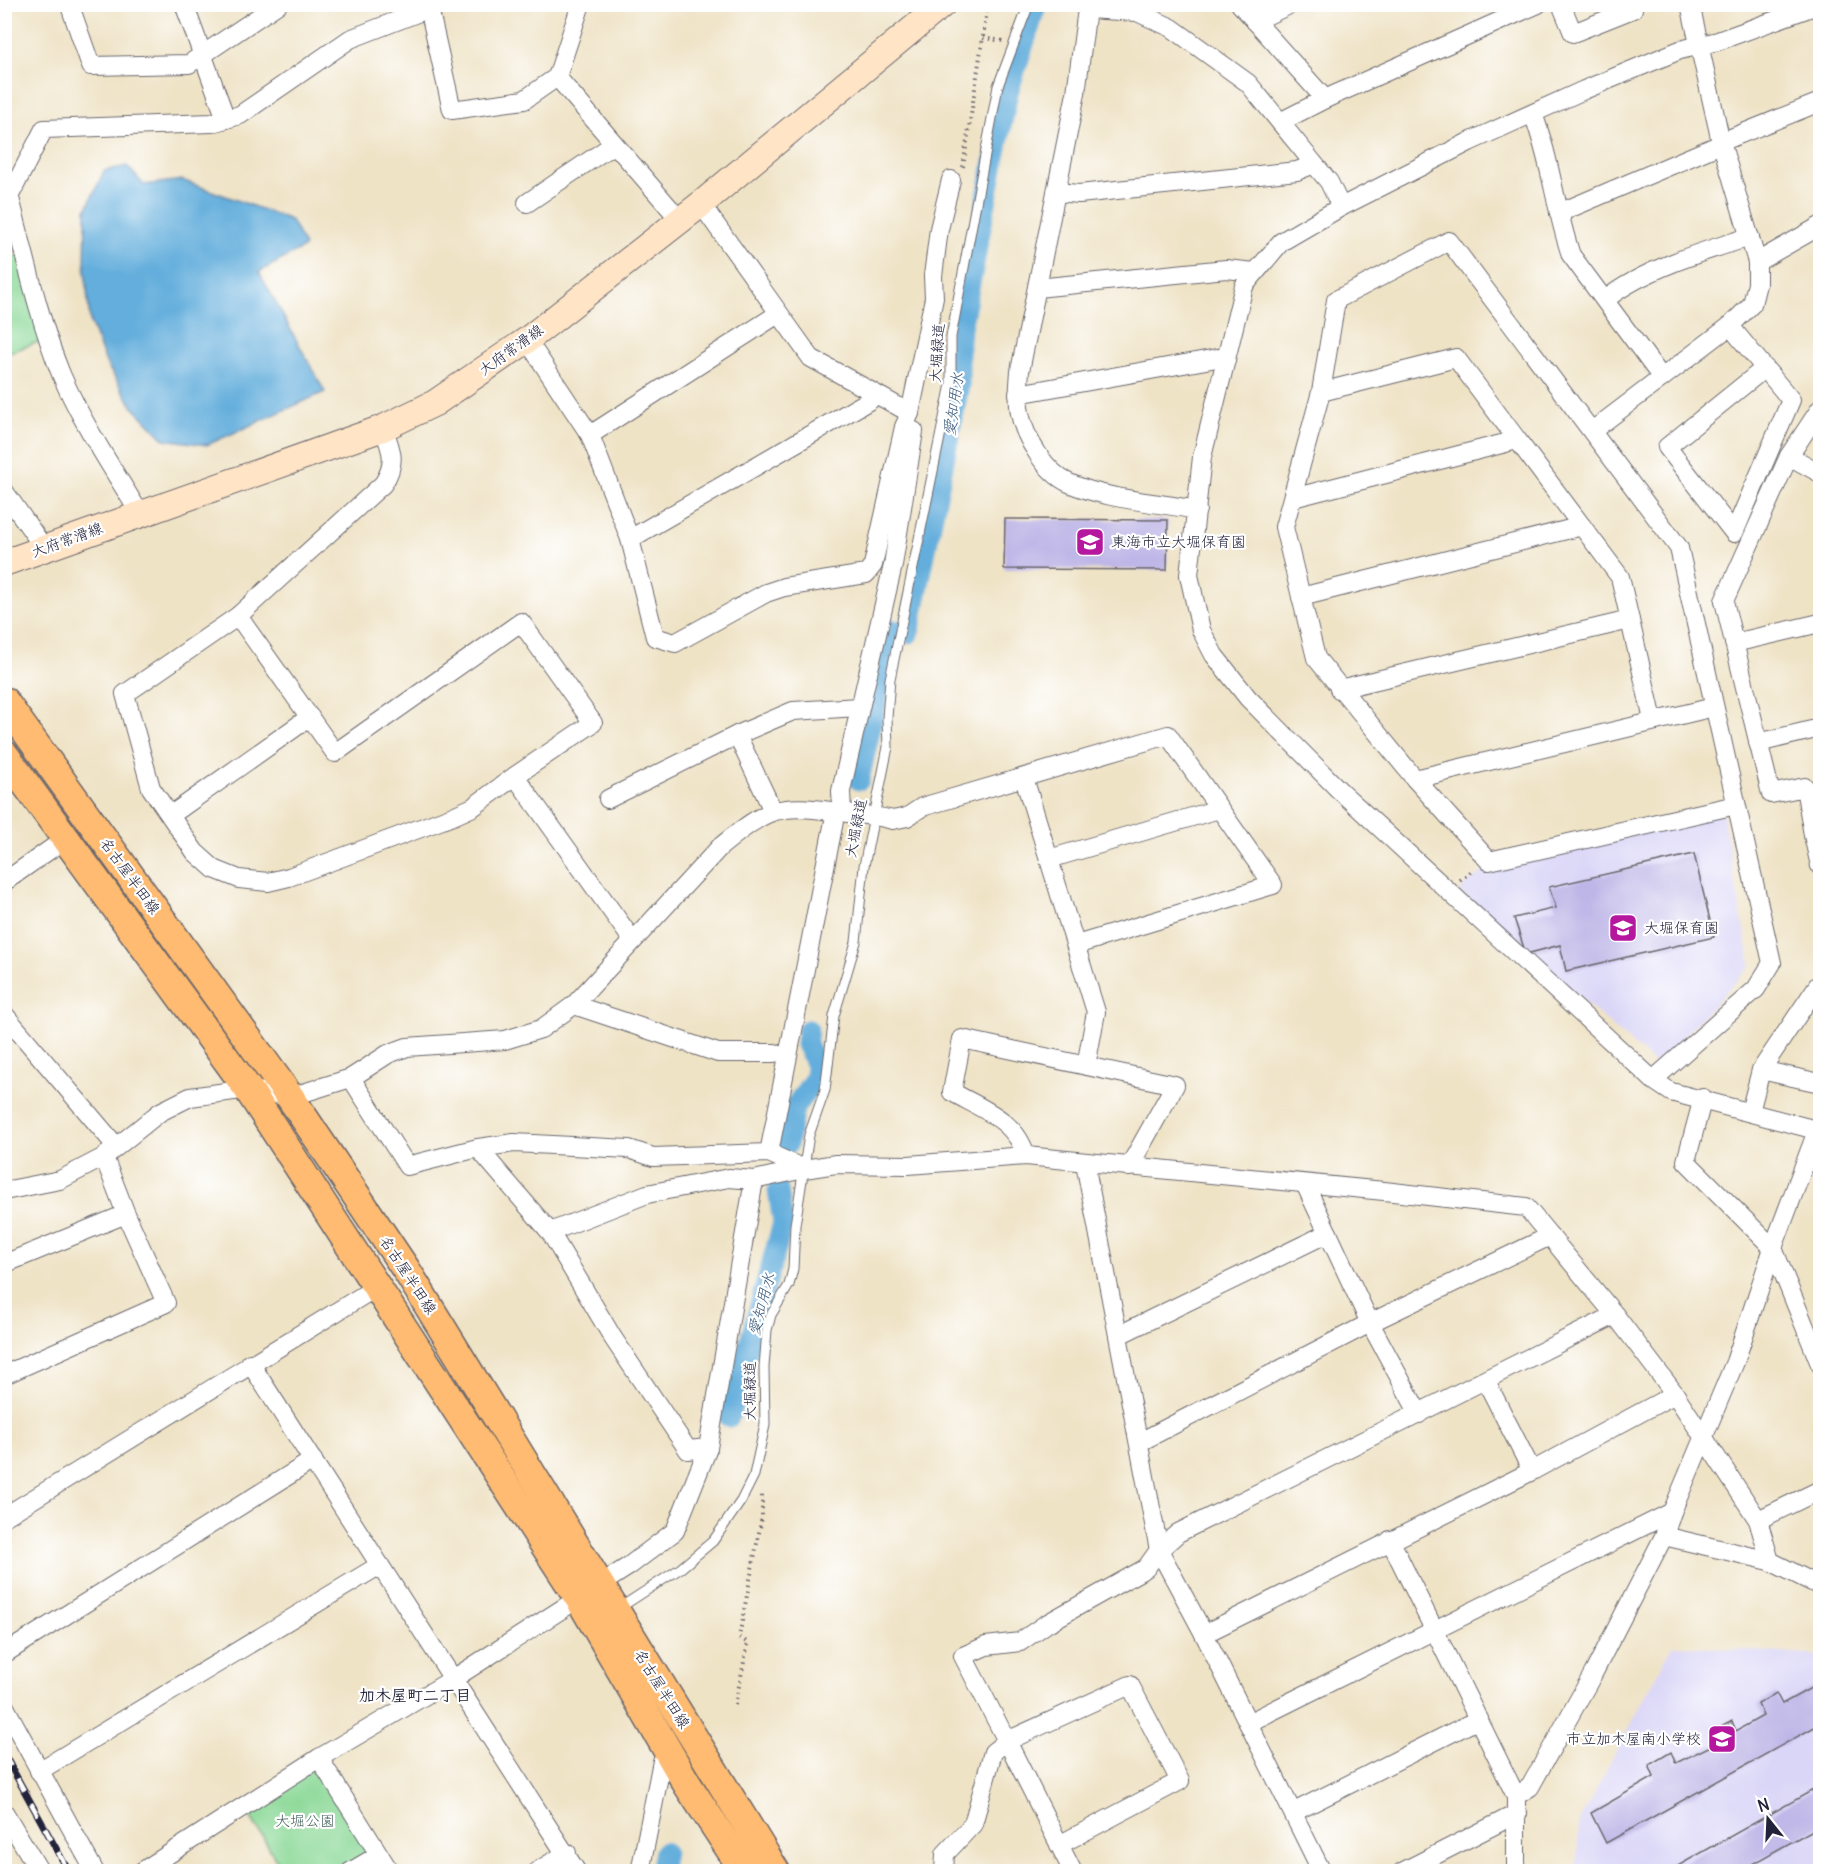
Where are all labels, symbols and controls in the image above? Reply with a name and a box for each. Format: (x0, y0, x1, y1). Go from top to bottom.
street label: 大府常滑線 (475, 320, 547, 379)
street label: 大堀緑道 (925, 322, 948, 384)
water label: 愛知用水 (939, 371, 967, 437)
street label: 大府常滑線 (28, 518, 105, 561)
school or university icon: 東海市立大堀保育園 (1074, 526, 1106, 558)
place label: 東海市立大堀保育園 (1111, 532, 1246, 551)
street label: 大堀緑道 (840, 797, 871, 859)
street label: 名古屋半田線 (96, 834, 165, 918)
school or university icon: 大堀保育園 (1607, 912, 1639, 944)
place label: 大堀保育園 (1644, 918, 1719, 937)
street label: 名古屋半田線 (376, 1232, 441, 1318)
water label: 愛知用水 (743, 1270, 779, 1338)
street label: 大堀緑道 (740, 1361, 759, 1421)
street label: 名古屋半田線 (631, 1646, 694, 1732)
district label: 加木屋町二丁目 (359, 1685, 471, 1705)
school or university icon: 市立加木屋南小学校 (1706, 1723, 1738, 1755)
place label: 市立加木屋南小学校 (1566, 1729, 1701, 1748)
north arrow (1738, 1789, 1798, 1849)
text: N (1755, 1794, 1772, 1816)
park label: 大堀公園 (275, 1811, 335, 1830)

